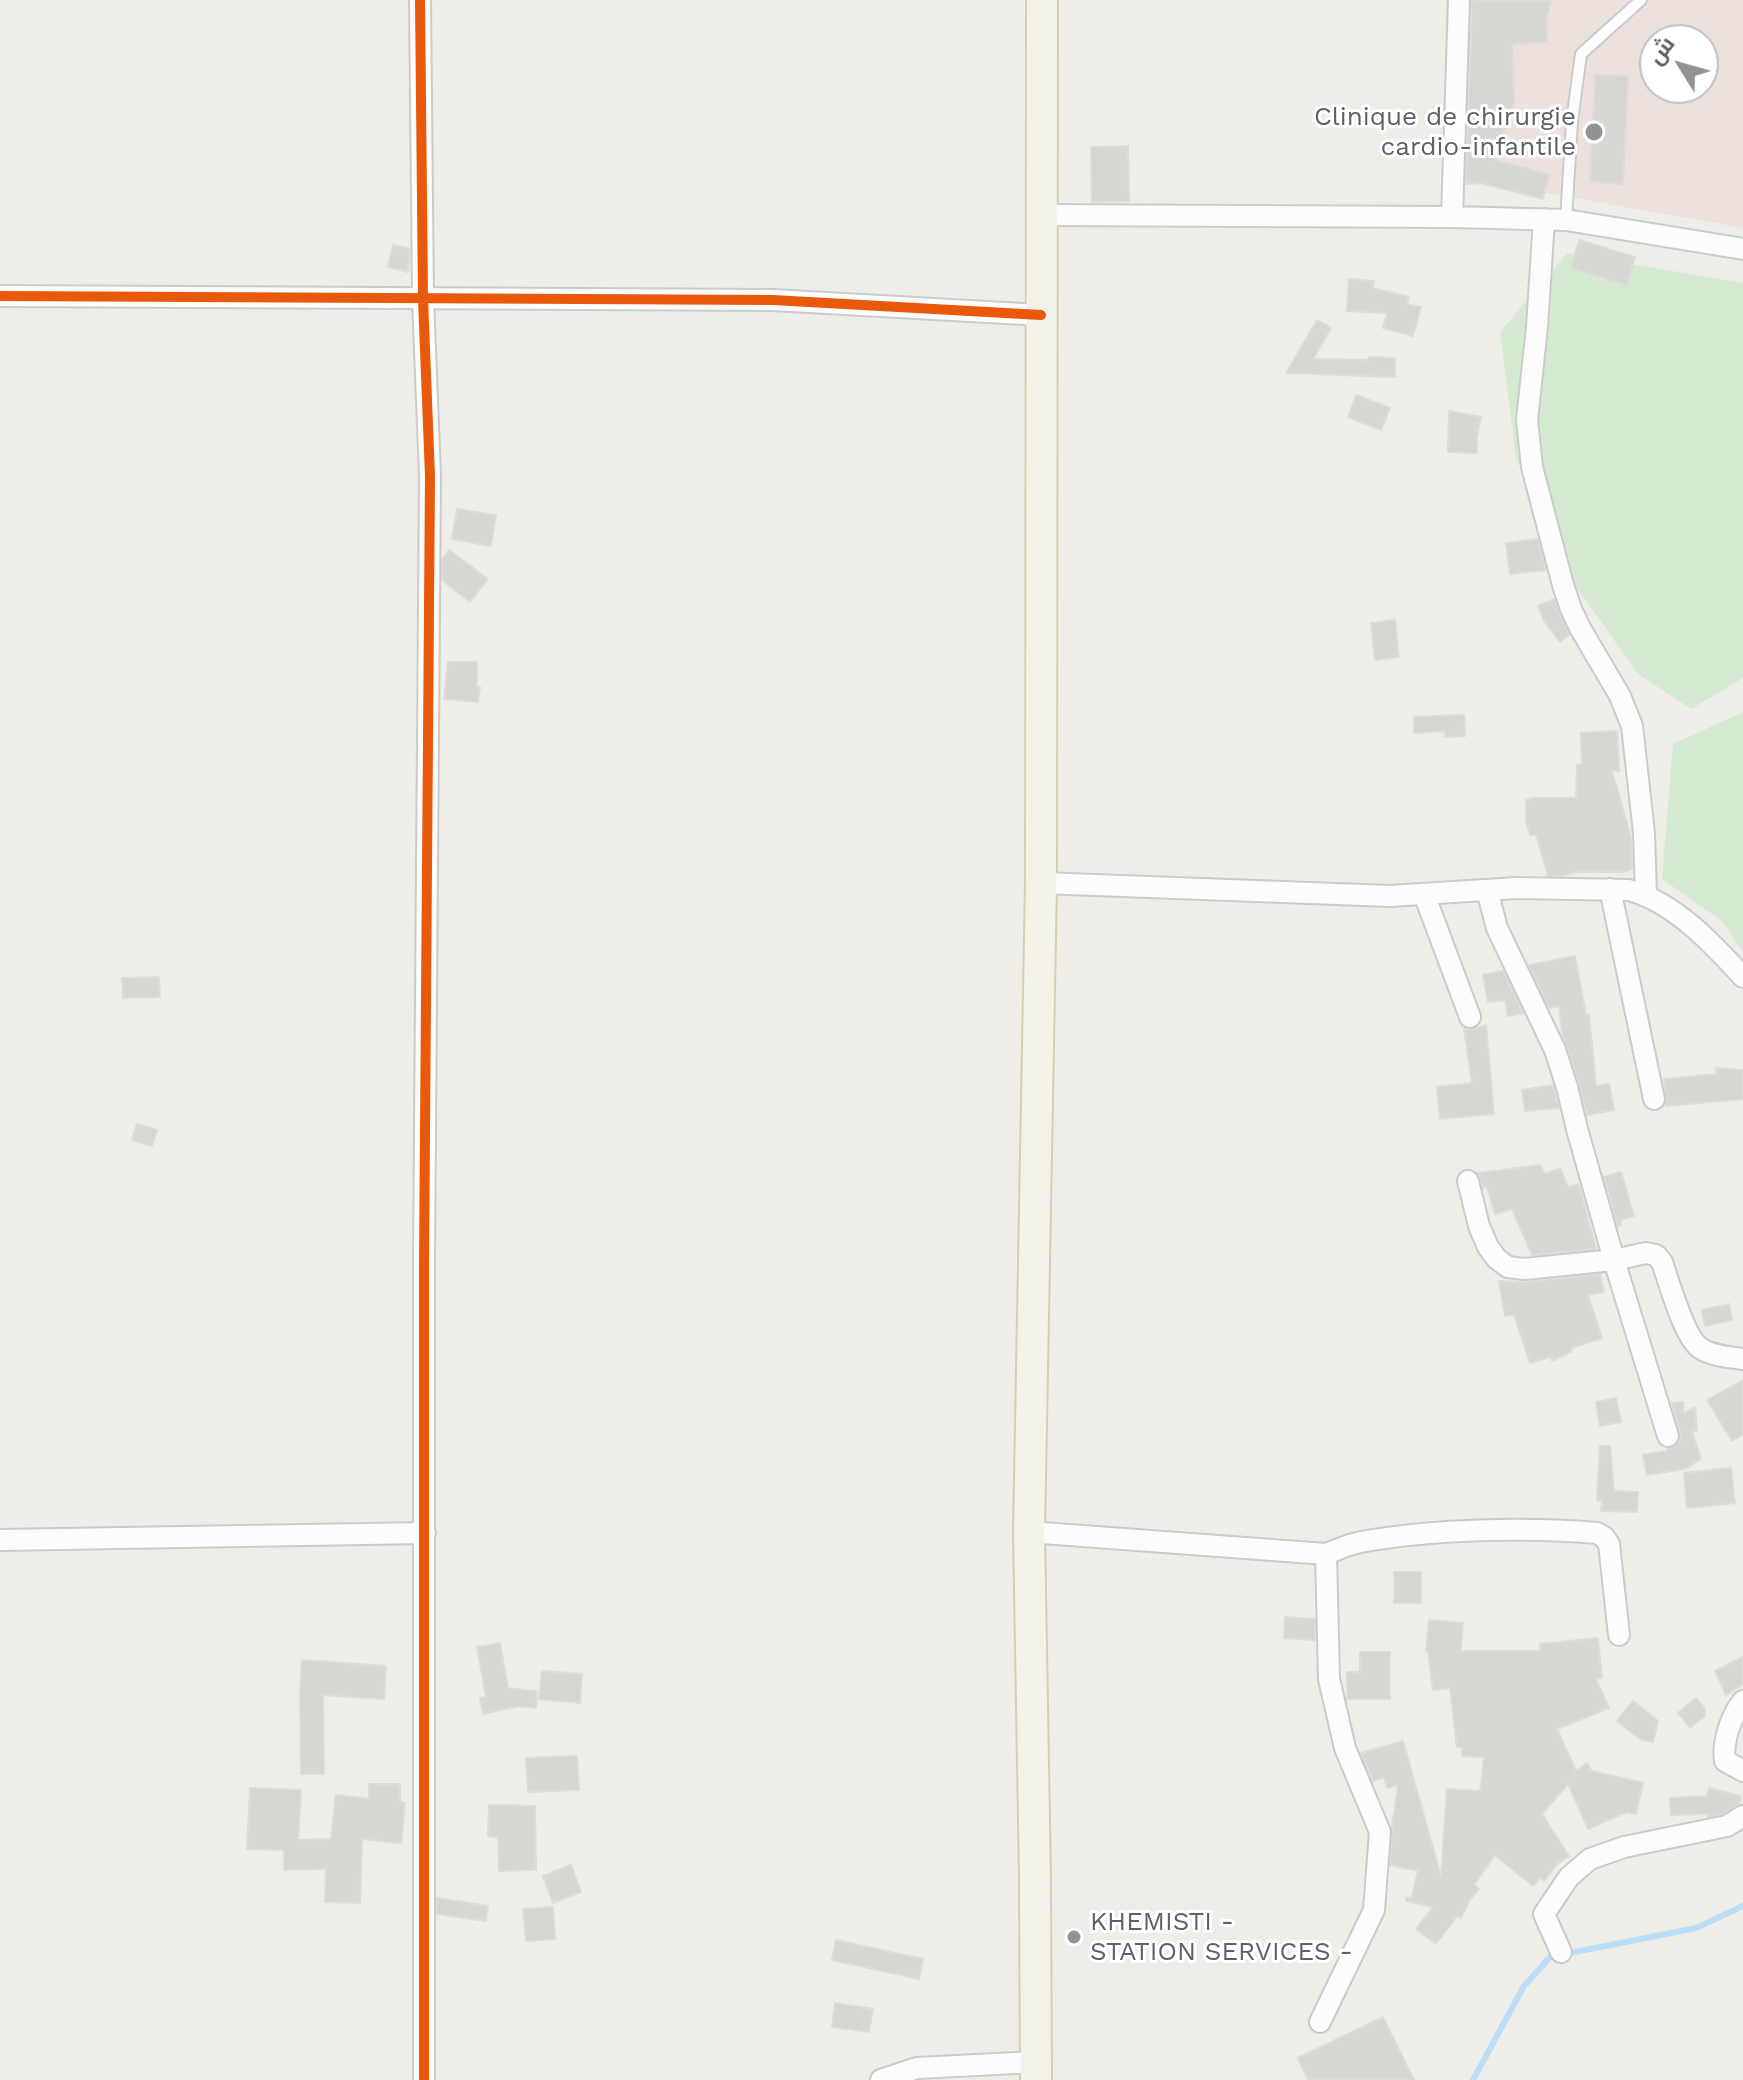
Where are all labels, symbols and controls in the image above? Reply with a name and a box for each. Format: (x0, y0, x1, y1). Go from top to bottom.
north arrow (1639, 24, 1719, 104)
text: ش (1643, 32, 1680, 69)
place label: Clinique de chirurgie cardio-infantile (1314, 101, 1576, 162)
marker: Clinique de chirurgie cardio-infantile (1583, 121, 1605, 143)
place label: KHEMISTI - STATION SERVICES - (1090, 1906, 1353, 1968)
marker: KHEMISTI - STATION SERVICES - (1065, 1928, 1083, 1946)

